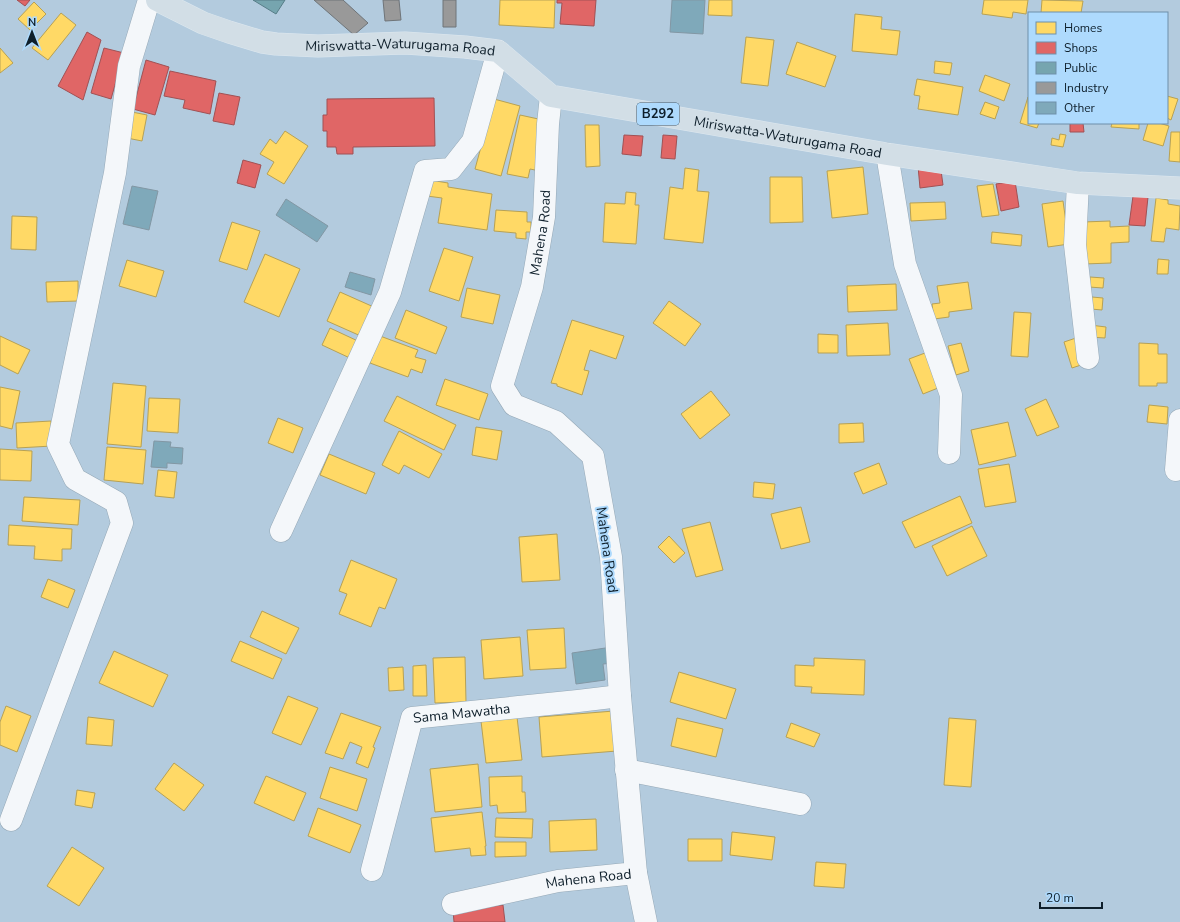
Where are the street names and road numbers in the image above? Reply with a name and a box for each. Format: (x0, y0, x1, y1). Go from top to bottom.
street label: Miriswatta-Waturugama Road (305, 33, 496, 60)
road number: B292 (637, 103, 679, 125)
street label: Miriswatta-Waturugama Road (692, 111, 883, 162)
street label: Mahena Road (525, 189, 555, 277)
street label: Mahena Road (592, 506, 622, 594)
street label: Sama Mawatha (412, 698, 511, 727)
street label: Mahena Road (544, 864, 632, 893)

